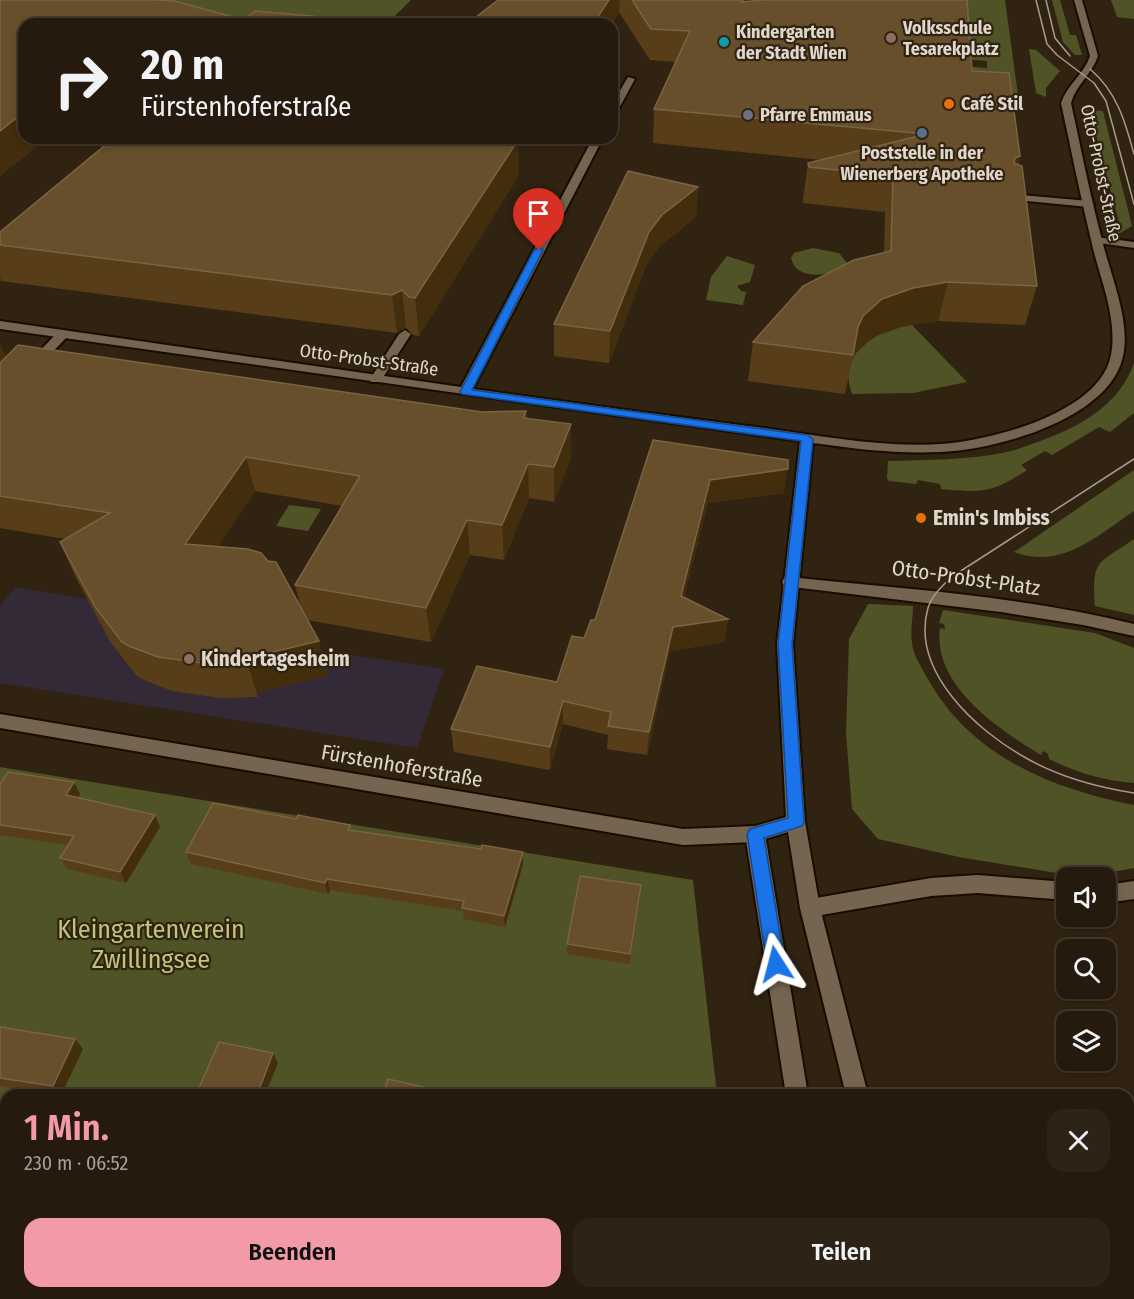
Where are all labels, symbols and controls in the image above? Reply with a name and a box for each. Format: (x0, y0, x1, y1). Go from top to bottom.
place label: Volksschule Tesarekplatz (902, 17, 999, 60)
place label: Kindergarten der Stadt Wien (736, 21, 847, 64)
marker: Volksschule Tesarekplatz (884, 31, 898, 45)
marker: Kindergarten der Stadt Wien (717, 35, 731, 49)
text: 20 m (141, 40, 224, 90)
icon: right (42, 42, 120, 120)
text: Fürstenhoferstraße (141, 91, 351, 123)
place label: Café Stil (961, 93, 1023, 115)
marker: Café Stil (942, 97, 956, 111)
street label: Otto-Probst-Straße (1076, 103, 1126, 244)
place label: Pfarre Emmaus (760, 104, 872, 126)
marker: Pfarre Emmaus (741, 108, 755, 122)
marker: Poststelle in der Wienerberg Apotheke (915, 126, 929, 140)
place label: Poststelle in der Wienerberg Apotheke (841, 142, 1003, 185)
pin (513, 188, 564, 250)
icon: arrive (522, 197, 555, 230)
street label: Otto-Probst-Straße (298, 339, 440, 381)
place label: Emin's Imbiss (933, 505, 1050, 531)
marker: Emin's Imbiss (914, 511, 928, 525)
street label: Otto-Probst-Platz (890, 555, 1042, 601)
place label: Kindertagesheim (201, 646, 350, 672)
marker: Kindertagesheim (182, 652, 196, 666)
street label: Fürstenhoferstraße (319, 739, 485, 793)
map controls (1056, 867, 1116, 1071)
button: sound (1056, 867, 1116, 927)
park label: Kleingartenverein Zwillingsee (57, 914, 245, 975)
position arrow (744, 932, 808, 996)
button: search (1056, 939, 1116, 999)
button: layers (1056, 1011, 1116, 1071)
text: 1 Min. (24, 1106, 109, 1150)
button: close (1047, 1109, 1110, 1172)
text: 230 m · 06:52 (24, 1151, 128, 1175)
button: Beenden (24, 1218, 561, 1287)
button: Teilen (573, 1218, 1110, 1287)

